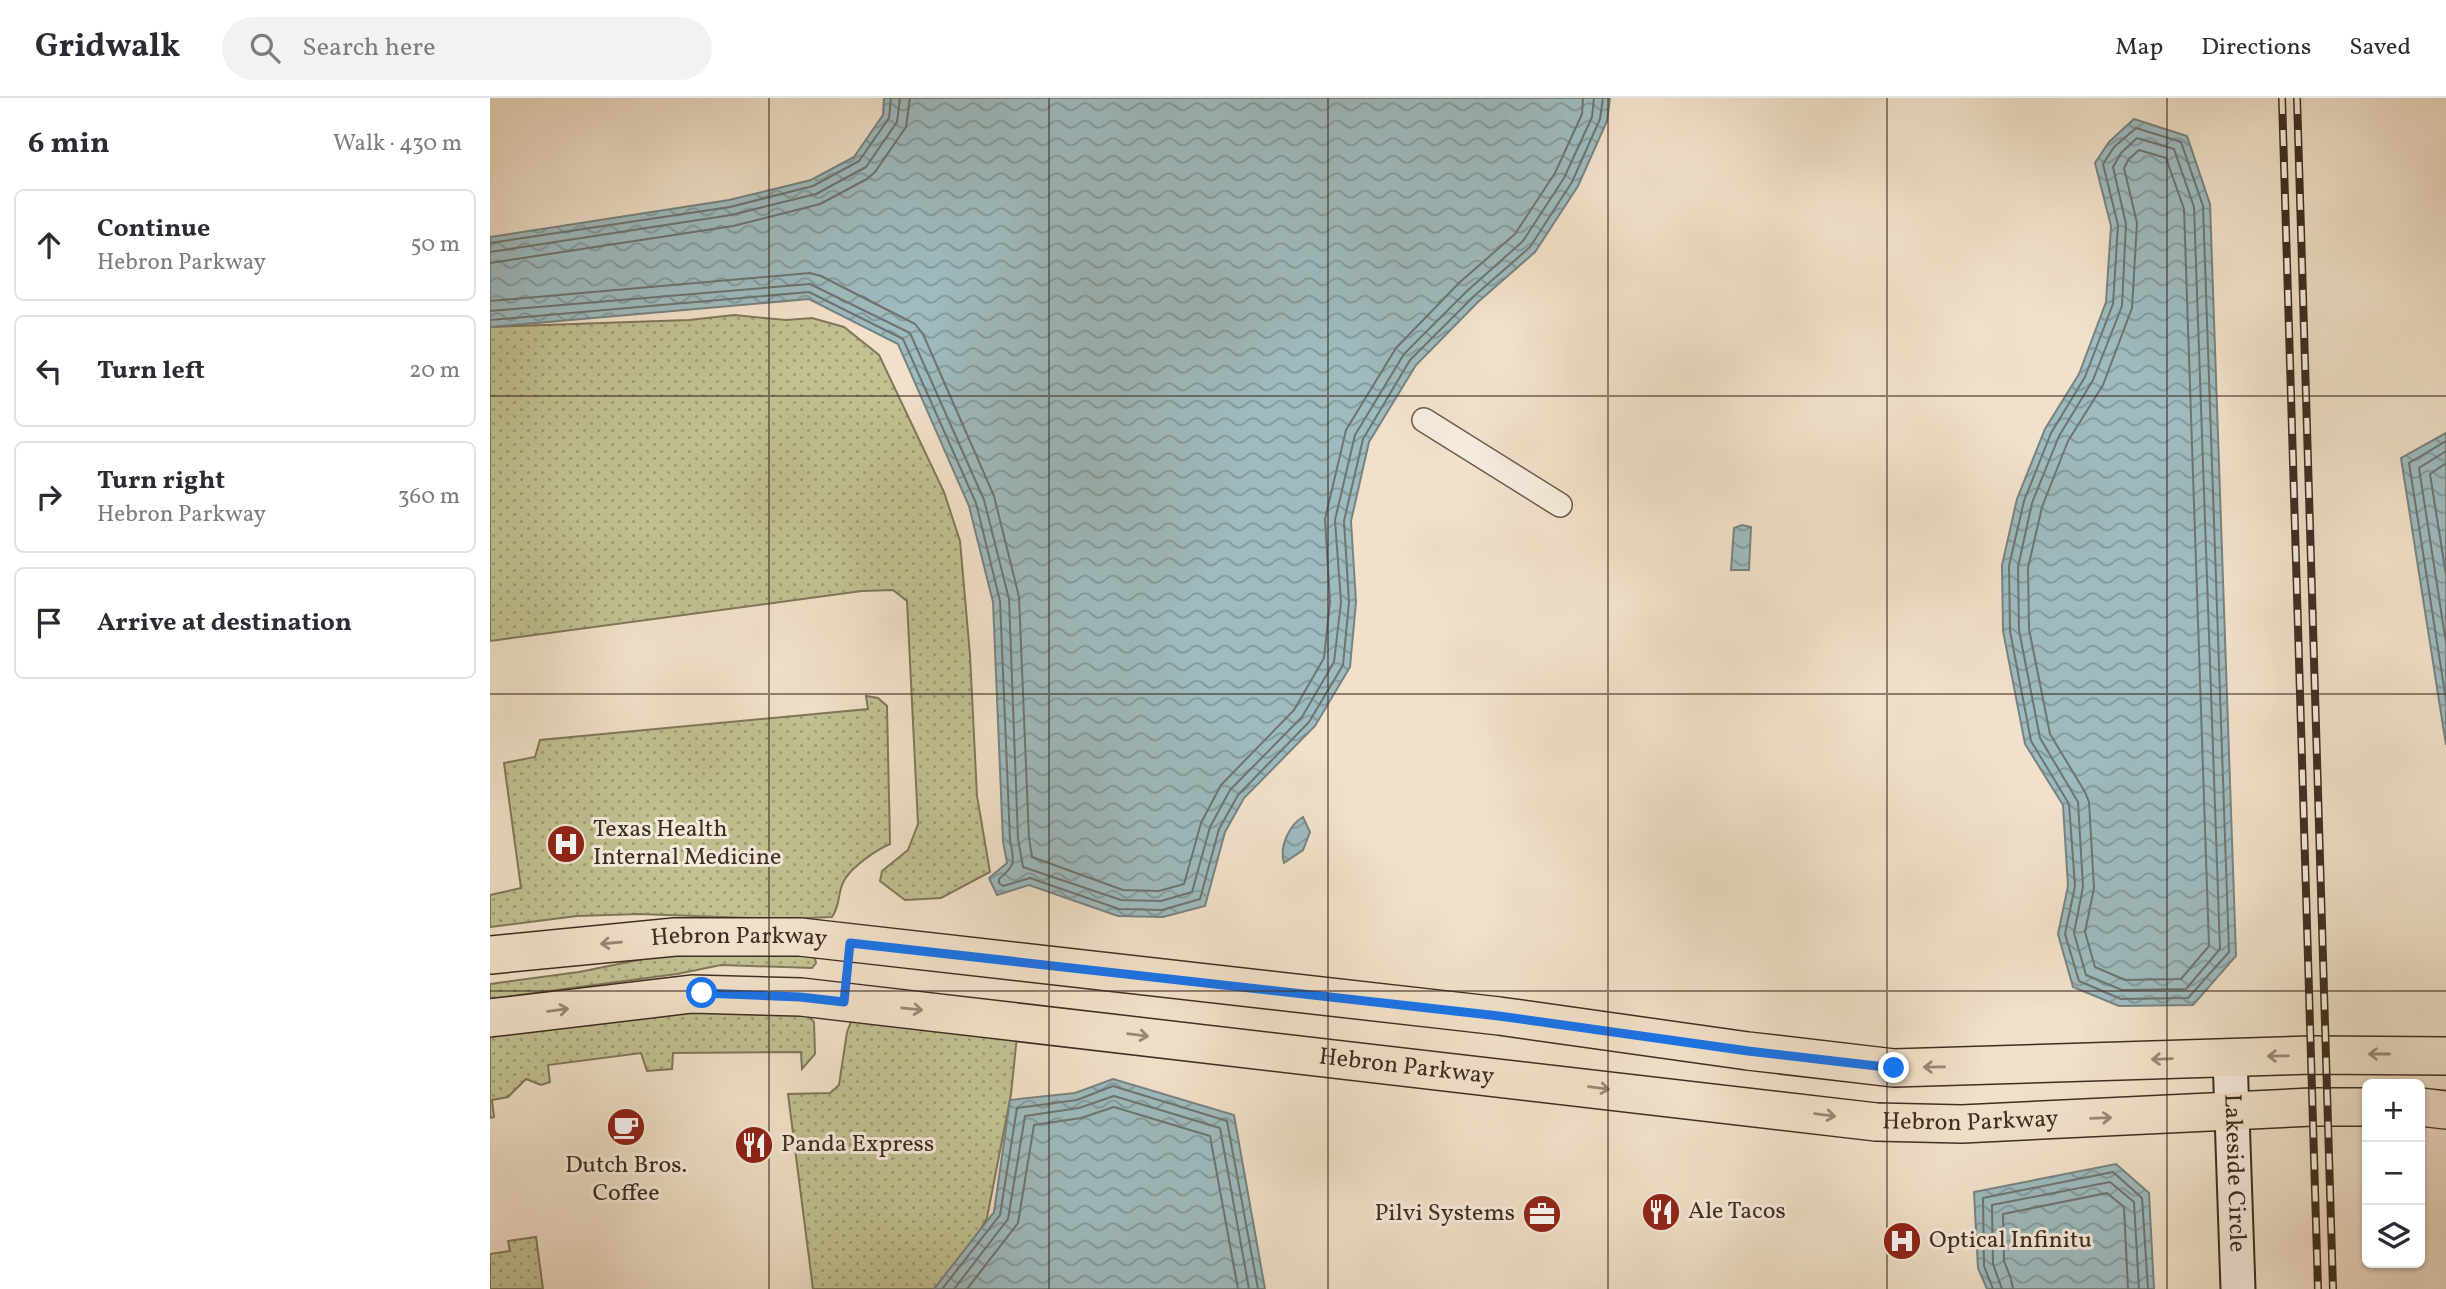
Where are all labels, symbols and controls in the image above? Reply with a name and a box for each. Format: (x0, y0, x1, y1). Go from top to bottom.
search box (222, 17, 712, 80)
text: Gridwalk (35, 25, 180, 71)
icon: search (246, 29, 284, 67)
text: Search here (302, 30, 436, 66)
text: Map (2115, 31, 2163, 65)
text: Directions (2201, 31, 2311, 65)
text: Saved (2349, 31, 2411, 65)
text: 6 min (28, 123, 110, 165)
text: Walk · 430 m (333, 128, 462, 160)
text: Continue (97, 211, 210, 247)
icon: ahead (30, 226, 68, 264)
text: 50 m (411, 229, 460, 261)
text: Hebron Parkway (97, 247, 266, 279)
icon: left (30, 352, 68, 390)
text: Turn left (97, 353, 205, 389)
text: 20 m (409, 355, 460, 387)
text: Turn right (97, 463, 225, 499)
icon: right (30, 478, 68, 516)
text: 360 m (398, 481, 460, 513)
text: Hebron Parkway (97, 499, 266, 531)
icon: arrive (30, 604, 68, 642)
text: Arrive at destination (97, 605, 352, 641)
place label: Texas Health Internal Medicine (593, 813, 781, 875)
hospital icon: Texas Health Internal Medicine (545, 823, 587, 865)
street label: Hebron Parkway (649, 920, 829, 957)
one-way arrow (600, 937, 623, 950)
route start (686, 977, 717, 1008)
one-way arrow (546, 1003, 569, 1016)
one-way arrow (900, 1003, 923, 1016)
one-way arrow (1126, 1028, 1149, 1041)
street label: Hebron Parkway (1317, 1040, 1496, 1094)
one-way arrow (2368, 1047, 2391, 1061)
one-way arrow (2267, 1049, 2290, 1062)
route end (1878, 1052, 1909, 1083)
one-way arrow (2151, 1053, 2174, 1066)
one-way arrow (1923, 1060, 1946, 1074)
map controls (2362, 1079, 2425, 1268)
button: + (2362, 1079, 2425, 1142)
one-way arrow (1587, 1082, 1610, 1095)
street label: Lakeside Circle (2214, 1093, 2254, 1253)
street label: Hebron Parkway (1882, 1102, 2059, 1141)
cafe icon: Dutch Bros. Coffee (605, 1106, 647, 1148)
one-way arrow (1813, 1109, 1836, 1122)
one-way arrow (2089, 1111, 2112, 1124)
restaurant icon: Panda Express (733, 1124, 775, 1166)
place label: Panda Express (781, 1128, 934, 1162)
button: − (2362, 1142, 2425, 1205)
place label: Dutch Bros. Coffee (565, 1149, 687, 1211)
restaurant icon: Ale Tacos (1640, 1191, 1682, 1233)
office icon: Pilvi Systems (1521, 1193, 1563, 1235)
place label: Ale Tacos (1688, 1195, 1786, 1229)
place label: Pilvi Systems (1374, 1197, 1515, 1231)
button: layers (2362, 1205, 2425, 1268)
hospital icon: Optical Infinitu (1881, 1220, 1923, 1262)
place label: Optical Infinitu (1929, 1224, 2092, 1258)

